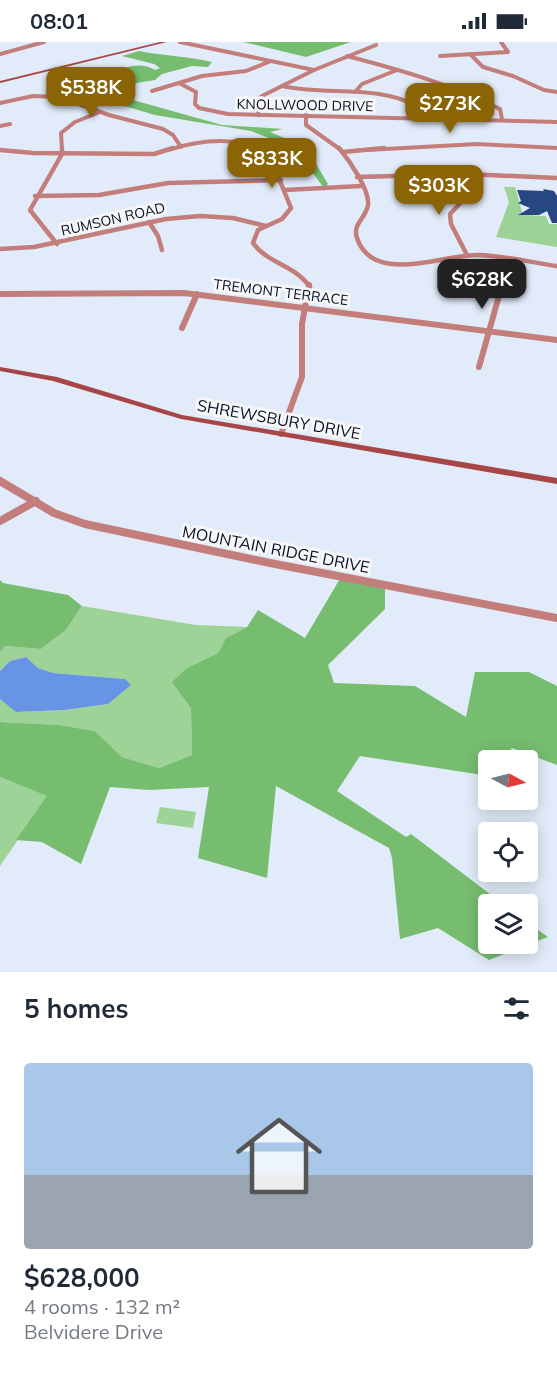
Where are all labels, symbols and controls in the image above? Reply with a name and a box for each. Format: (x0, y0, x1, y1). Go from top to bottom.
text: 08:01 (30, 7, 88, 35)
pin: $538K (49, 67, 133, 118)
text: $538K (60, 74, 122, 99)
pin: $273K (408, 83, 492, 134)
text: $273K (419, 90, 481, 115)
street label: KNOLLWOOD DRIVE (236, 95, 374, 115)
pin: $833K (230, 138, 314, 189)
text: $833K (241, 145, 303, 170)
pin: $303K (397, 165, 481, 216)
text: $303K (408, 172, 470, 197)
street label: RUMSON ROAD (59, 198, 167, 240)
pin: $628K (440, 259, 524, 310)
text: $628K (451, 266, 513, 291)
street label: TREMONT TERRACE (213, 275, 349, 309)
street label: SHREWSBURY DRIVE (196, 395, 362, 443)
street label: MOUNTAIN RIDGE DRIVE (181, 521, 371, 577)
north arrow (478, 750, 538, 810)
map controls (478, 750, 538, 954)
button: locate (478, 822, 538, 882)
button: layers (478, 894, 538, 954)
text: 5 homes (24, 992, 128, 1025)
icon: filters (500, 992, 533, 1025)
icon: home (225, 1102, 333, 1210)
text: $628,000 (24, 1261, 140, 1294)
text: 4 rooms · 132 m² (24, 1294, 180, 1319)
text: Belvidere Drive (24, 1319, 163, 1344)

